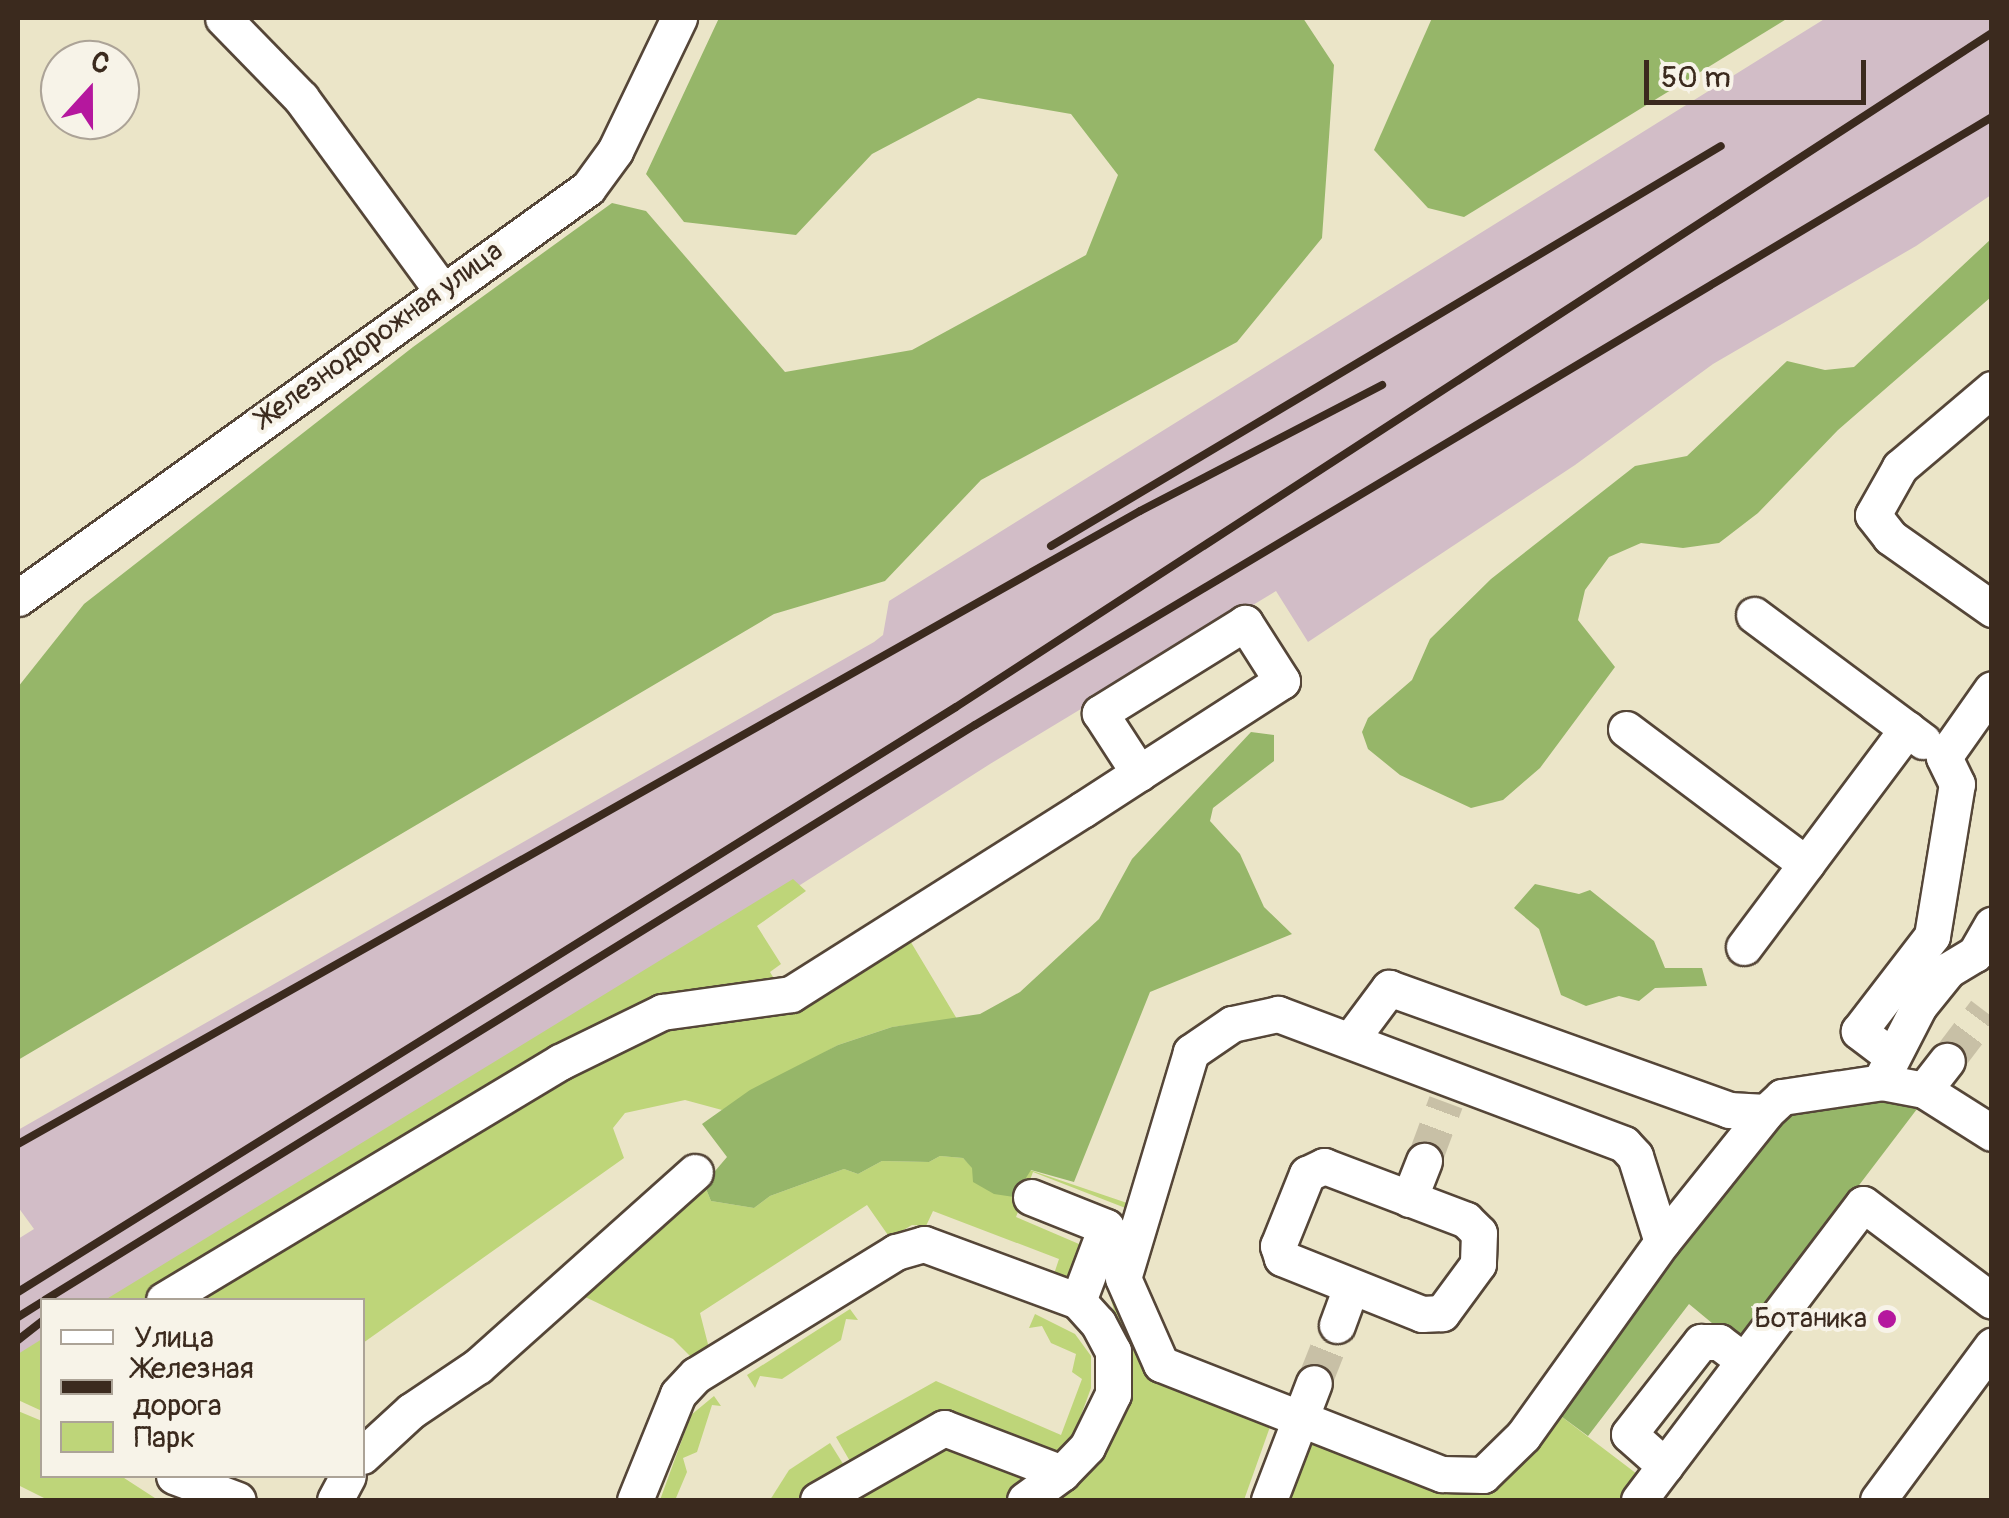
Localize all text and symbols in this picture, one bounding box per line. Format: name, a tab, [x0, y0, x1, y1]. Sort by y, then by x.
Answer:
north arrow	[40, 40, 140, 140]
scale bar	[1649, 40, 1872, 102]
text: С	[86, 44, 115, 83]
text: 50 m	[1661, 59, 1731, 96]
street label: Железнодорожная улица	[251, 235, 509, 435]
legend	[40, 1298, 365, 1478]
place label: Ботаника	[1754, 1302, 1867, 1336]
marker: Ботаника	[1876, 1308, 1898, 1330]
text: Улица	[134, 1319, 214, 1356]
text: Железная дорога	[133, 1350, 254, 1424]
text: Парк	[134, 1419, 196, 1456]

